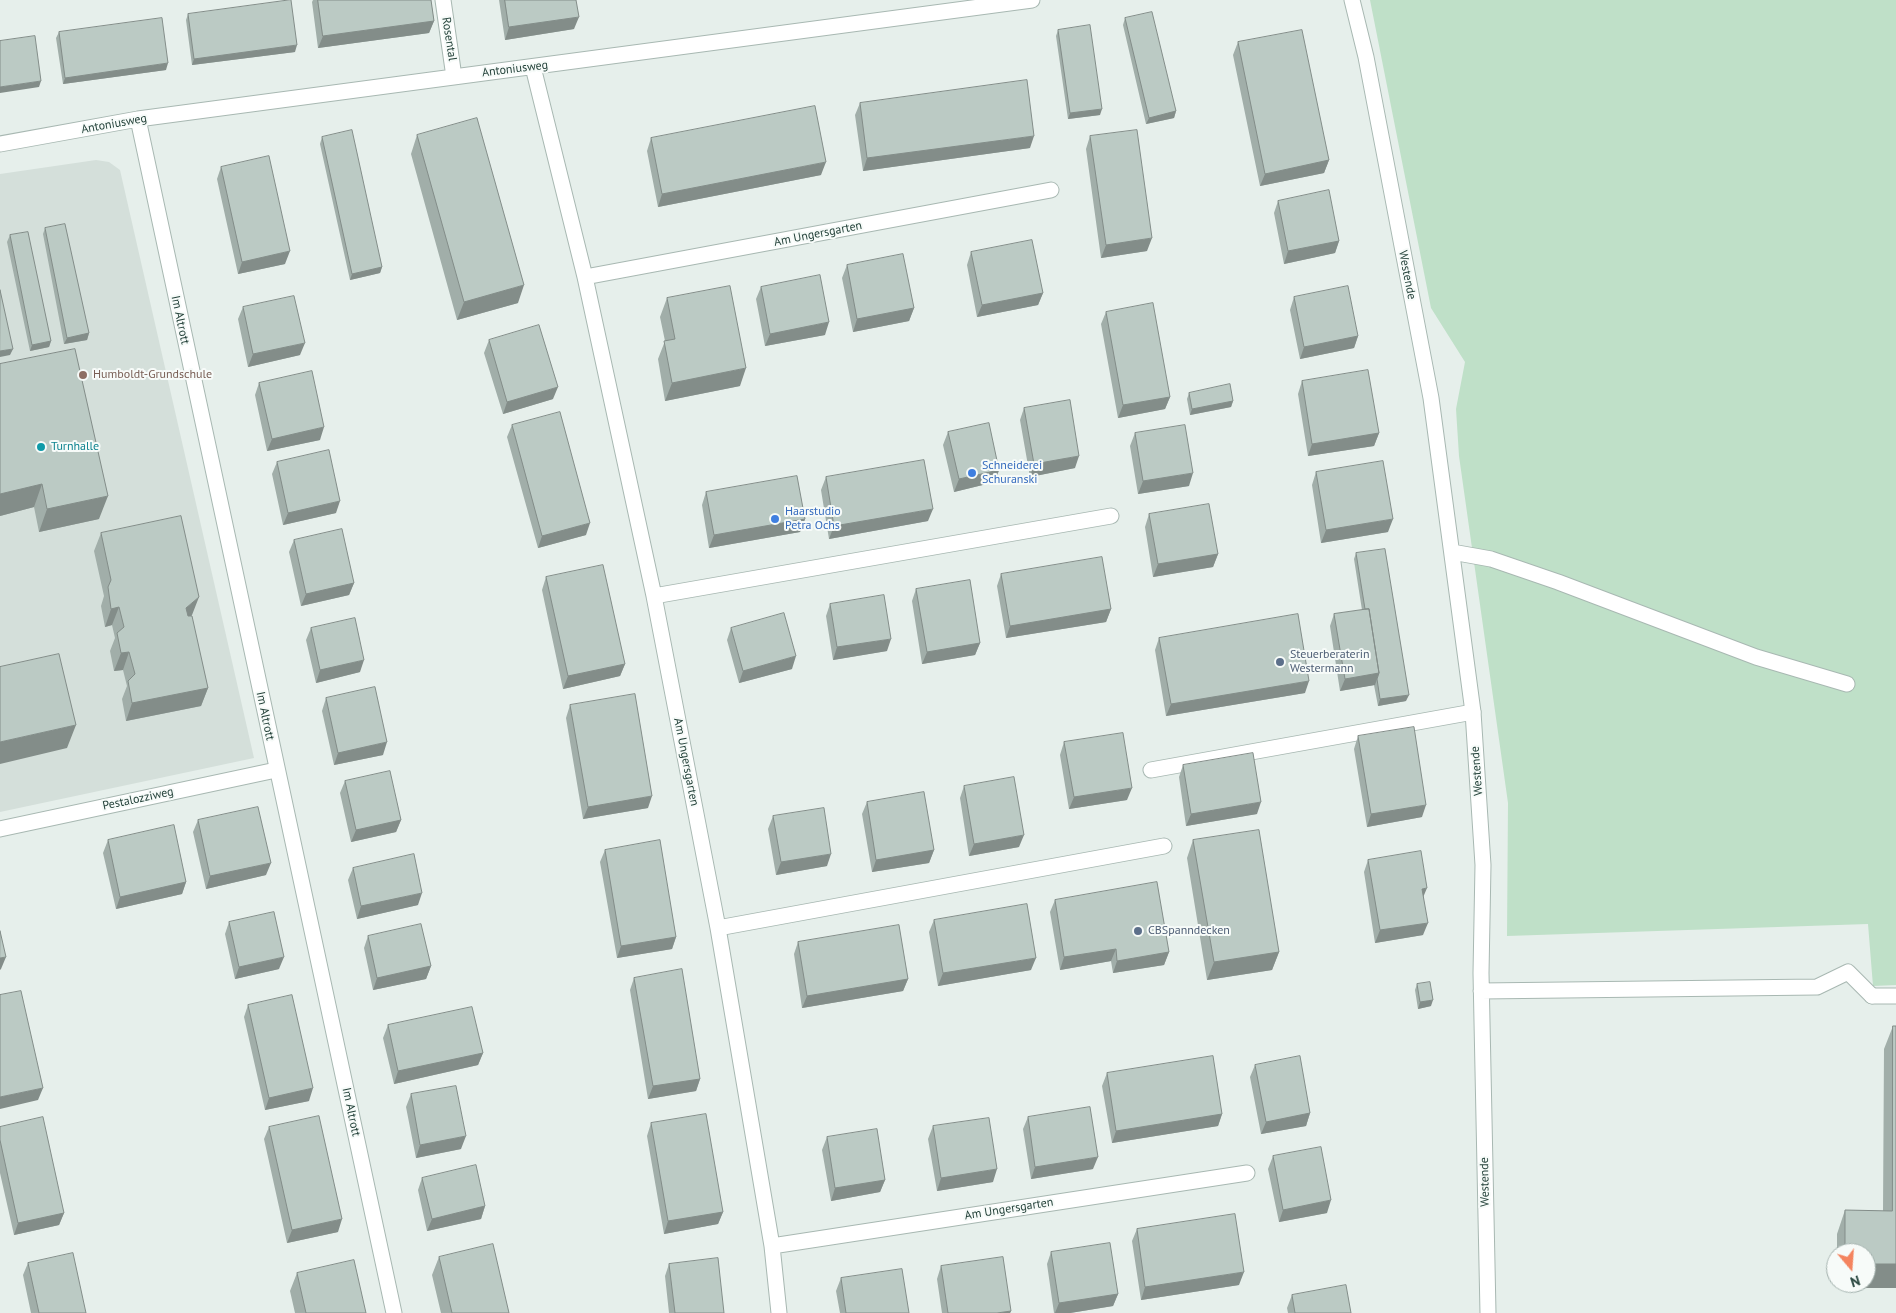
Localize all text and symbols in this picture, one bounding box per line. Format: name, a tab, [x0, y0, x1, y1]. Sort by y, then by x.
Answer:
street label: Rosental	[438, 16, 460, 62]
street label: Antoniusweg	[481, 58, 549, 80]
street label: Antoniusweg	[80, 111, 148, 137]
street label: Am Ungersgarten	[773, 218, 863, 250]
street label: Westende	[1395, 249, 1419, 301]
street label: Im Altrott	[168, 294, 192, 346]
place label: Humboldt-Grundschule	[93, 368, 212, 382]
marker: Humboldt-Grundschule	[77, 369, 89, 381]
place label: Turnhalle	[51, 440, 99, 454]
marker: Turnhalle	[35, 441, 47, 453]
place label: Schneiderei Schuranski	[982, 459, 1042, 487]
marker: Schneiderei Schuranski	[966, 467, 978, 479]
place label: Haarstudio Petra Ochs	[785, 505, 841, 533]
marker: Haarstudio Petra Ochs	[769, 513, 781, 525]
place label: Steuerberaterin Westermann	[1290, 648, 1370, 676]
marker: Steuerberaterin Westermann	[1274, 656, 1286, 668]
street label: Im Altrott	[253, 690, 277, 742]
street label: Am Ungersgarten	[670, 717, 702, 807]
street label: Westende	[1468, 746, 1486, 796]
street label: Pestalozziweg	[101, 784, 175, 814]
place label: CBSpanndecken	[1148, 924, 1230, 938]
marker: CBSpanndecken	[1132, 925, 1144, 937]
street label: Im Altrott	[339, 1086, 363, 1138]
street label: Westende	[1477, 1157, 1493, 1207]
street label: Am Ungersgarten	[964, 1195, 1054, 1223]
north arrow	[1826, 1243, 1876, 1293]
text: N	[1848, 1271, 1862, 1291]

